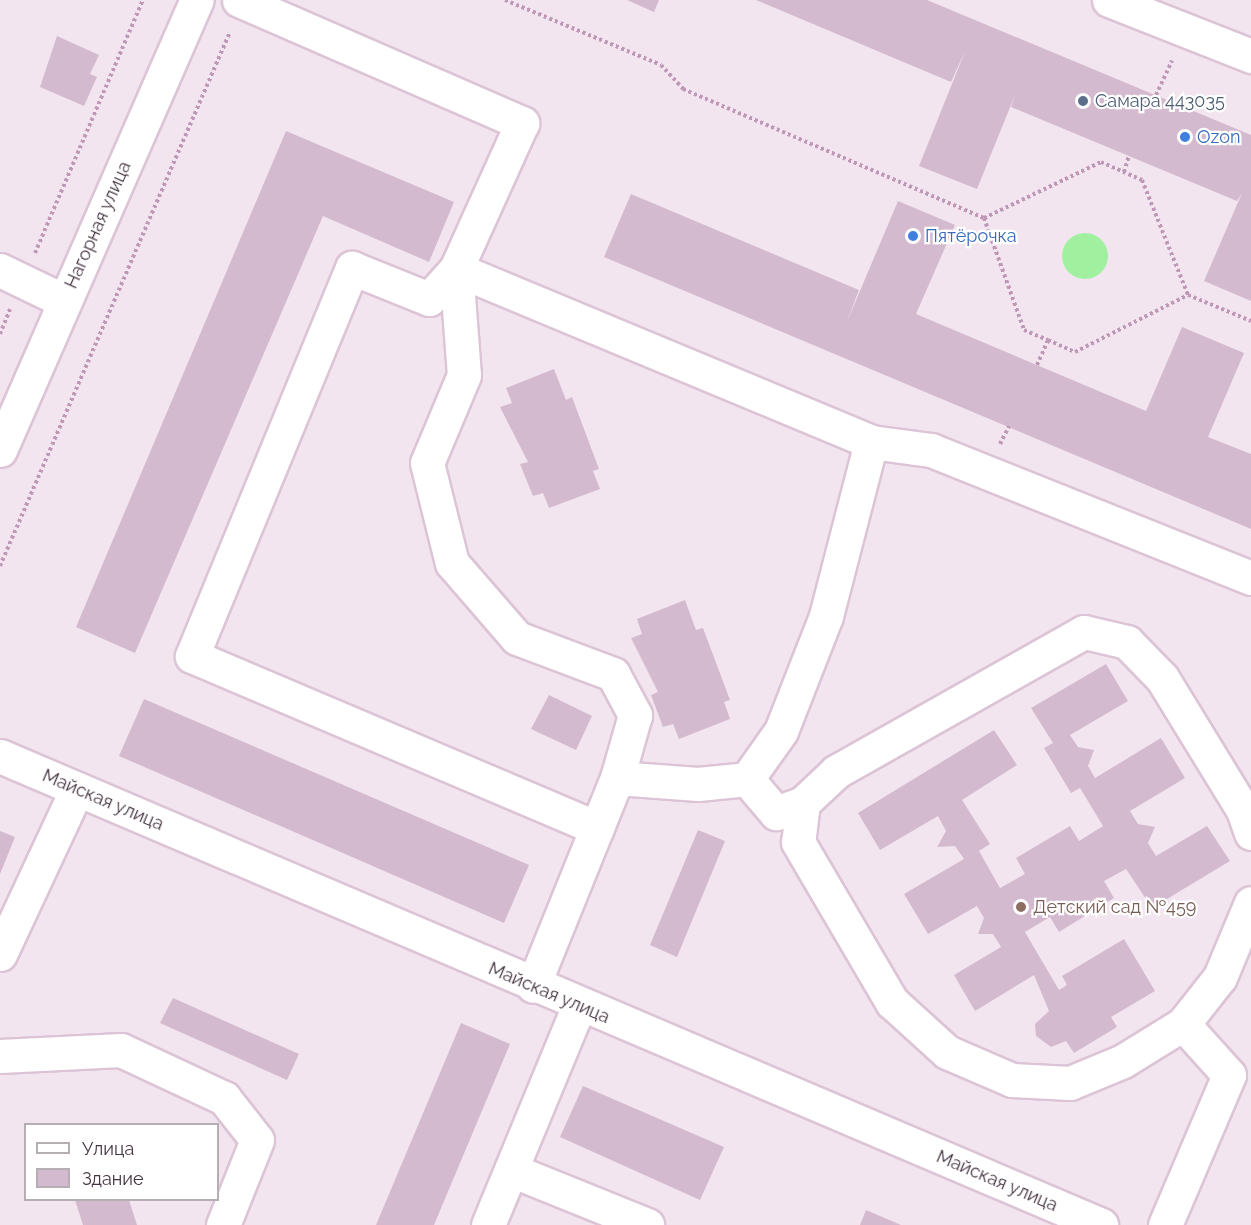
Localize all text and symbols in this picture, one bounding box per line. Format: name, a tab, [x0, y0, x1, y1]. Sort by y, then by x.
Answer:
place label: Самара 443035	[1095, 90, 1225, 112]
marker: Самара 443035	[1076, 94, 1090, 108]
place label: Ozon	[1197, 126, 1240, 148]
marker: Ozon	[1178, 130, 1192, 144]
street label: Нагорная улица	[60, 158, 136, 292]
place label: Пятёрочка	[925, 225, 1017, 247]
marker: Пятёрочка	[906, 229, 920, 243]
street label: Майская улица	[39, 765, 167, 835]
place label: Детский сад №459	[1033, 896, 1196, 918]
marker: Детский сад №459	[1014, 900, 1028, 914]
street label: Майская улица	[485, 958, 613, 1028]
legend	[24, 1123, 219, 1201]
text: Улица	[82, 1138, 134, 1159]
street label: Майская улица	[933, 1146, 1061, 1216]
text: Здание	[82, 1168, 144, 1189]

